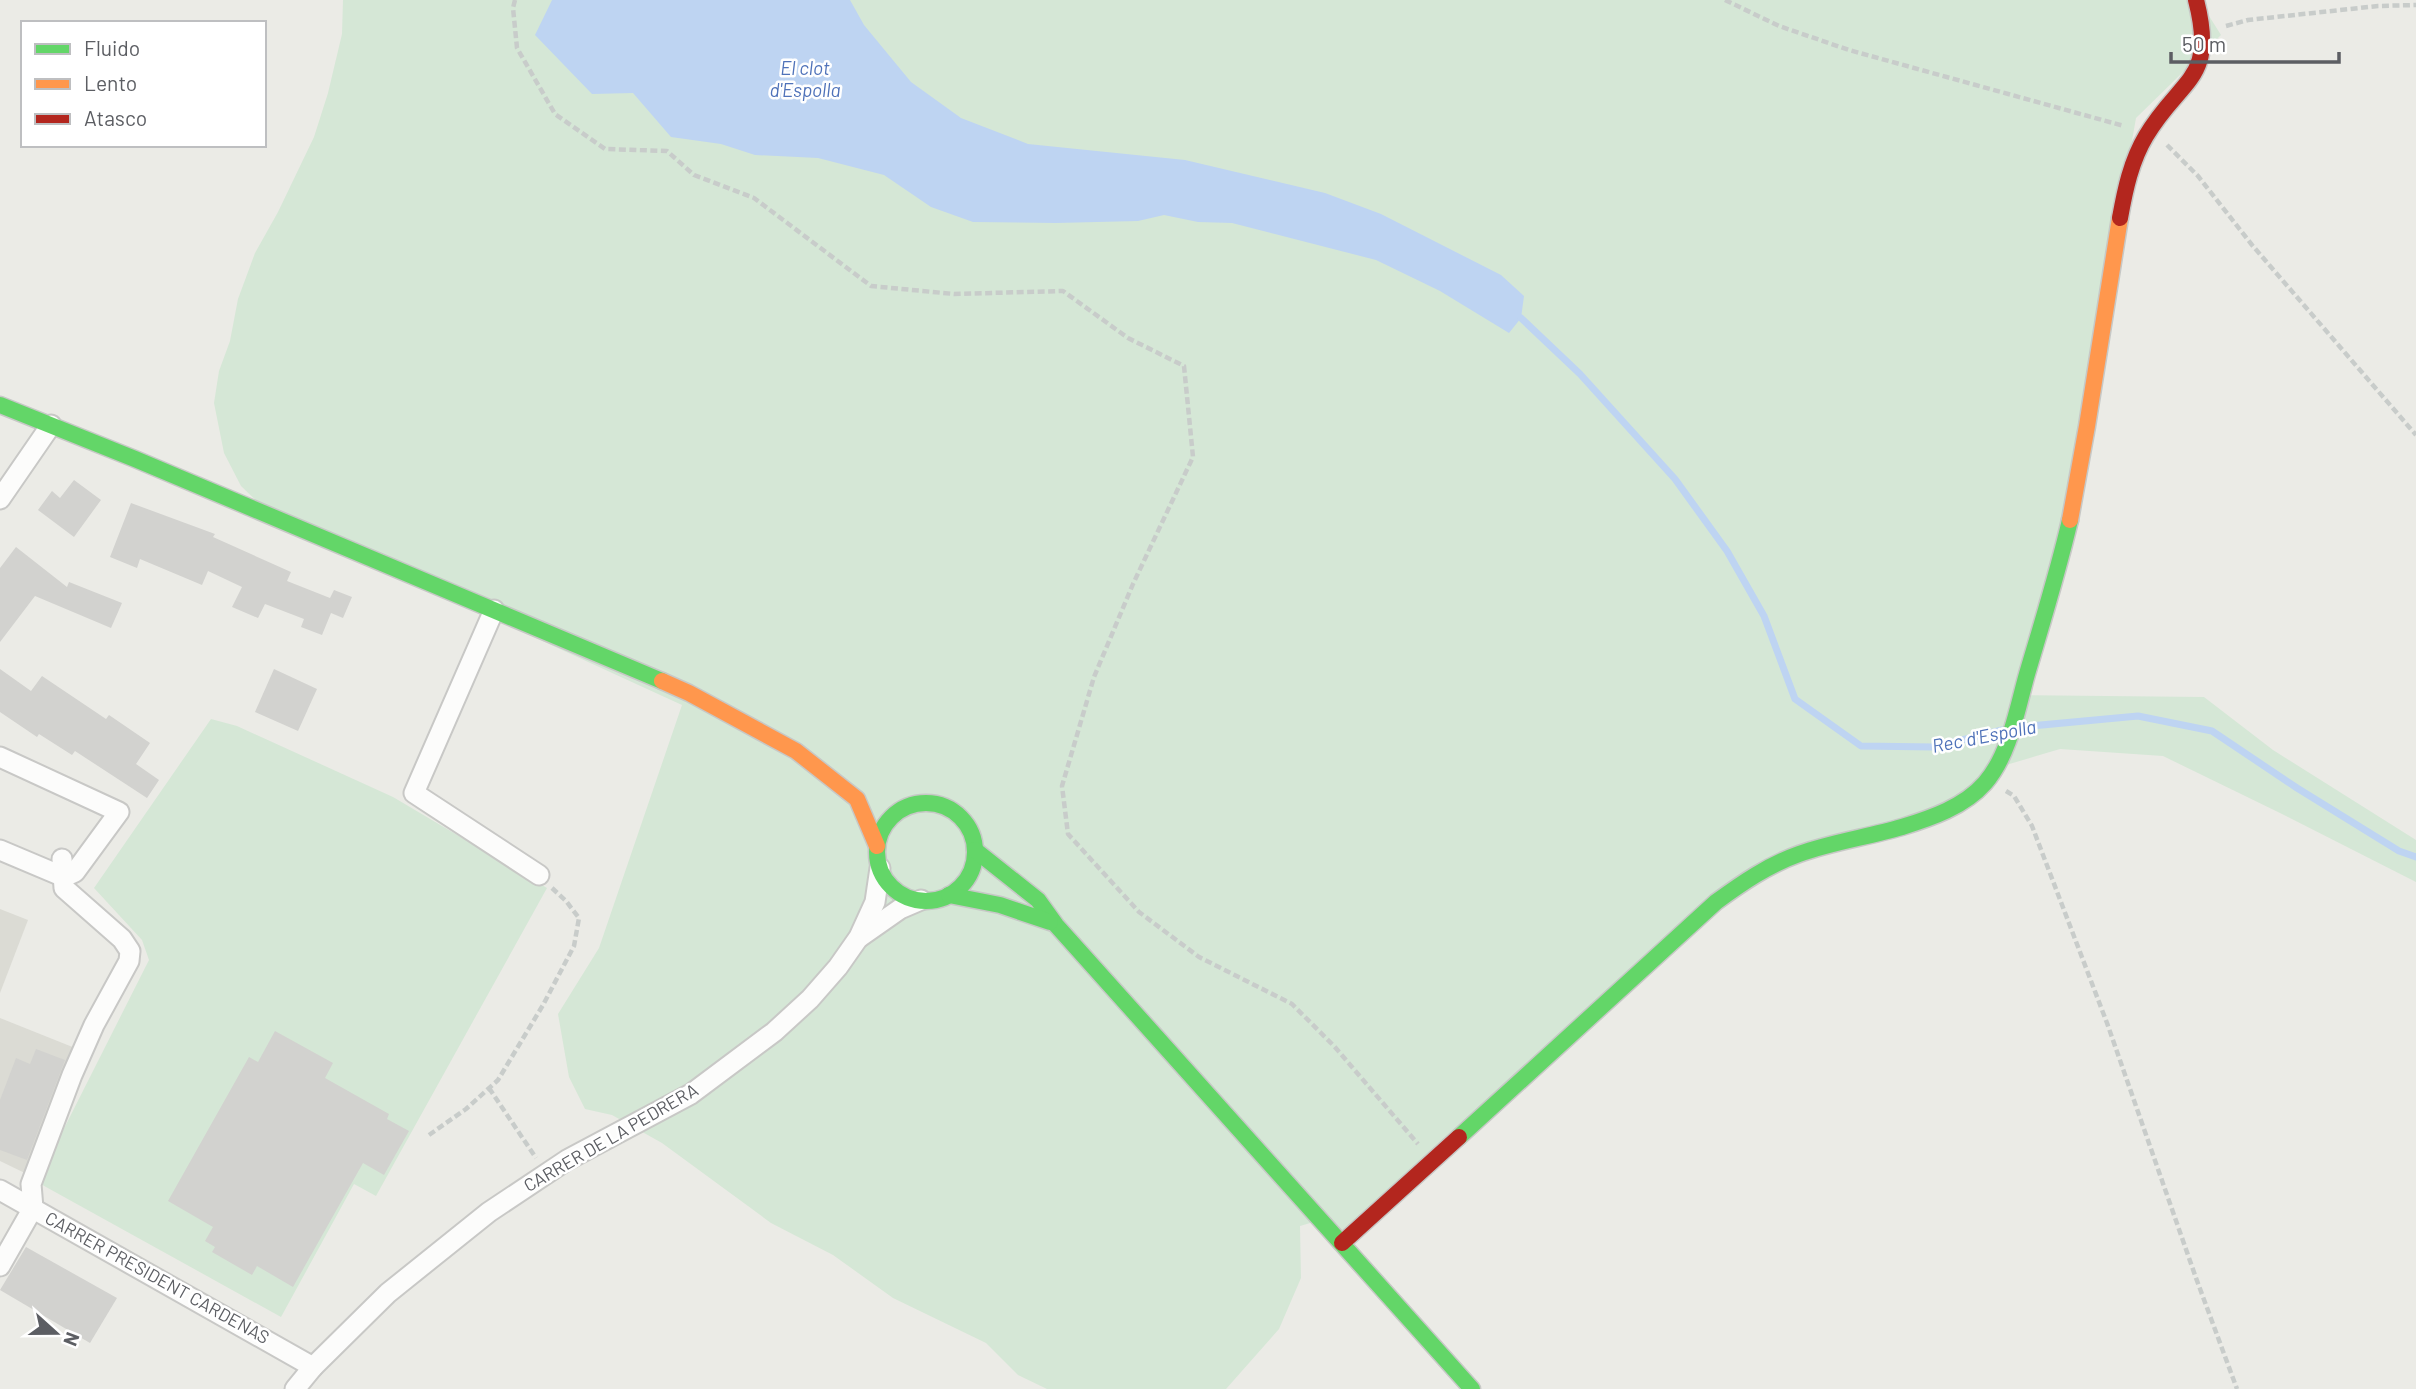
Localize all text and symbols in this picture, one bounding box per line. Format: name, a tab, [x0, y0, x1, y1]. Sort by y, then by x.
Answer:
legend	[21, 21, 266, 147]
scale bar	[2171, 21, 2339, 65]
text: 50 m	[2182, 31, 2226, 56]
text: Fluido	[84, 35, 140, 60]
water label: El clot d'Espolla	[769, 56, 841, 101]
text: Lento	[84, 70, 137, 95]
text: Atasco	[84, 105, 147, 130]
water label: Rec d'Espolla	[1930, 714, 2038, 757]
street label: CARRER DE LA PEDRERA	[519, 1078, 702, 1196]
street label: CARRER PRESIDENT CARDENAS	[41, 1207, 273, 1349]
north arrow	[21, 1298, 91, 1368]

